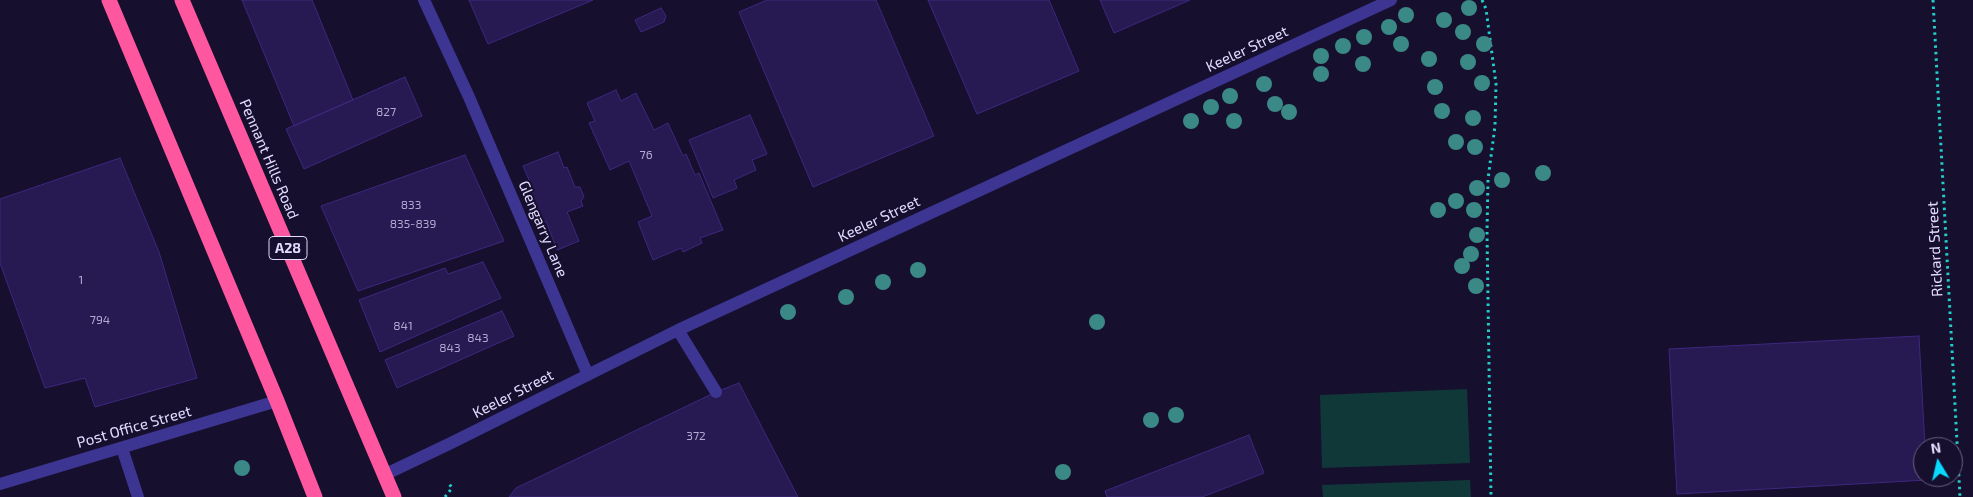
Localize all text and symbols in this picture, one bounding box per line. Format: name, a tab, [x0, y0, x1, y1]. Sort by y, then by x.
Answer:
street label: Keeler Street	[1203, 22, 1291, 76]
street label: Pennant Hills Road	[236, 96, 302, 222]
house number: 827	[376, 105, 396, 119]
house number: 76	[639, 148, 653, 162]
street label: Glengarry Lane	[515, 178, 571, 280]
street label: Keeler Street	[835, 192, 923, 246]
house number: 833	[401, 198, 421, 212]
street label: Rickard Street	[1924, 201, 1946, 297]
house number: 835-839	[390, 217, 436, 231]
road number: A28	[269, 237, 307, 260]
house number: 1	[79, 273, 83, 287]
house number: 794	[90, 313, 110, 327]
house number: 841	[393, 319, 413, 333]
house number: 843	[467, 331, 489, 345]
house number: 843	[439, 341, 461, 355]
street label: Keeler Street	[470, 366, 556, 422]
street label: Post Office Street	[75, 402, 193, 452]
house number: 372	[686, 429, 706, 443]
north arrow	[1913, 437, 1963, 487]
text: N	[1929, 438, 1942, 457]

